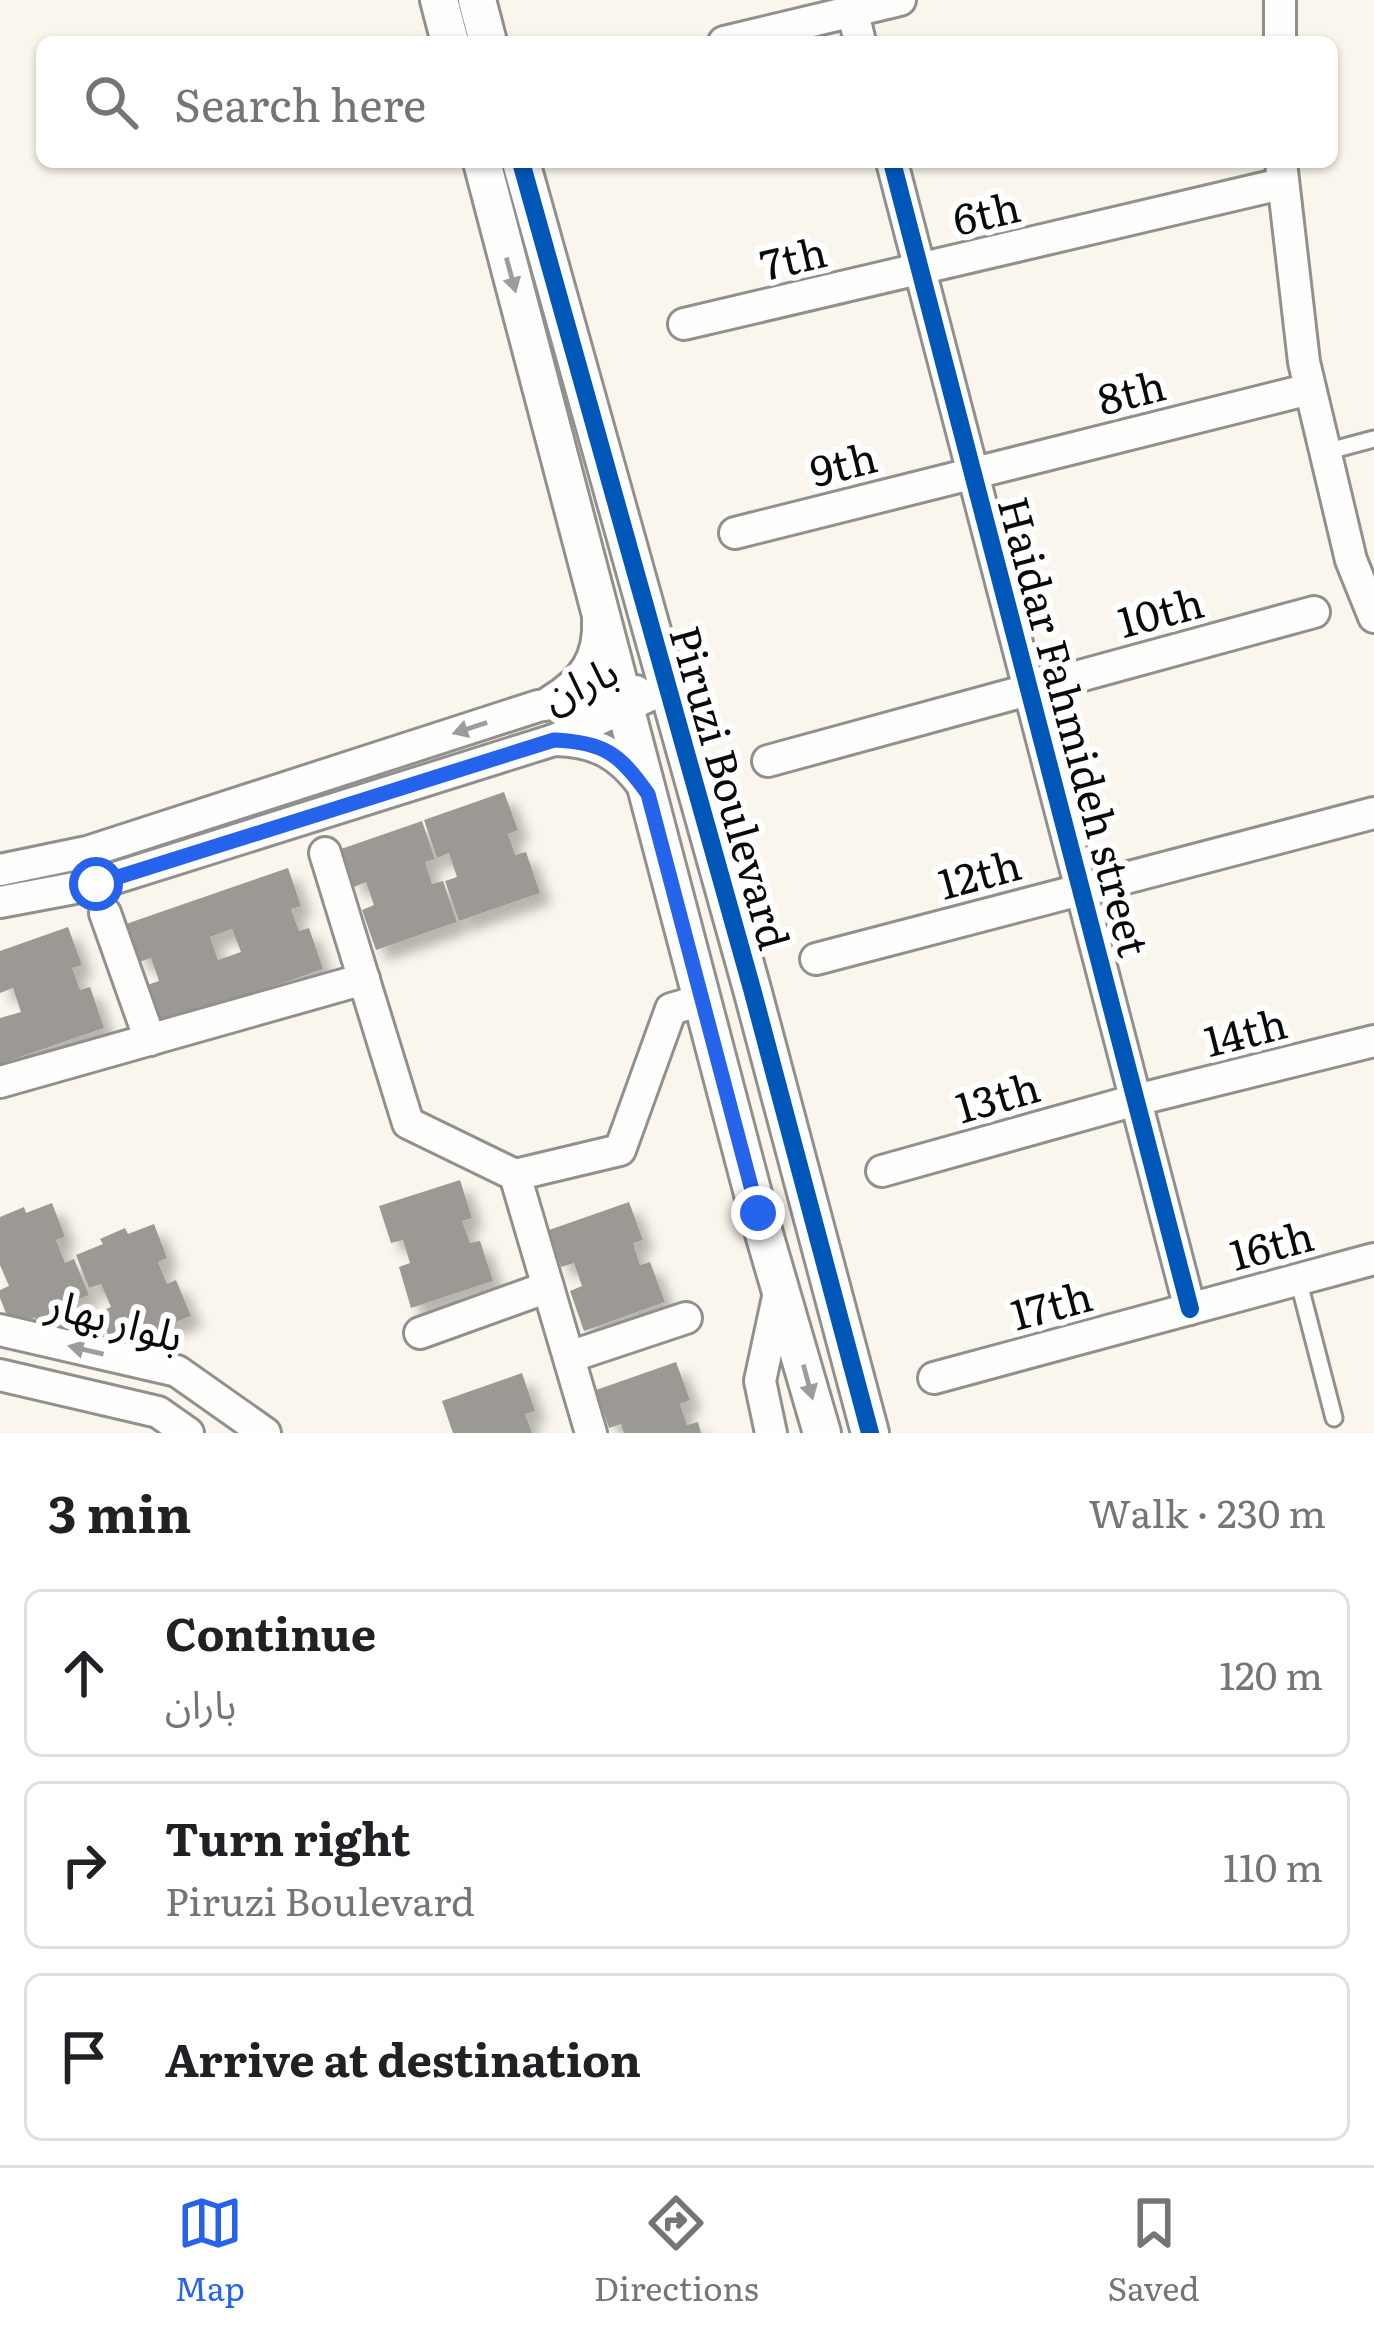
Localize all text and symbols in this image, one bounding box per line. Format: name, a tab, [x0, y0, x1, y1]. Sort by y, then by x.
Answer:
search box	[36, 36, 1338, 168]
icon: search	[78, 69, 144, 135]
text: Search here	[174, 69, 426, 136]
street label: 6th	[946, 173, 1026, 249]
street label: 7th	[754, 218, 832, 294]
one-way arrow	[503, 257, 522, 294]
street label: 8th	[1091, 352, 1171, 428]
street label: 9th	[803, 424, 883, 500]
street label: Haidar Fahmideh street	[985, 489, 1167, 963]
street label: 10th	[1110, 569, 1210, 651]
street label: Piruzi Boulevard	[656, 618, 808, 956]
street label: باران	[531, 637, 627, 725]
one-way arrow	[451, 720, 487, 739]
street label: 12th	[931, 831, 1027, 913]
route start	[69, 857, 123, 911]
street label: 14th	[1197, 990, 1293, 1070]
street label: 13th	[948, 1054, 1046, 1136]
route end	[731, 1186, 785, 1240]
street label: 16th	[1222, 1202, 1320, 1284]
street label: 17th	[1003, 1262, 1099, 1344]
street label: بلوار بهار	[40, 1269, 191, 1365]
one-way arrow	[67, 1339, 105, 1358]
one-way arrow	[800, 1364, 818, 1401]
text: 3 min	[48, 1473, 192, 1549]
text: Walk · 230 m	[1088, 1482, 1326, 1540]
text: Continue	[165, 1598, 376, 1665]
icon: ahead	[51, 1640, 117, 1706]
text: 120 m	[1219, 1644, 1323, 1702]
text: باران	[165, 1673, 236, 1731]
text: Turn right	[165, 1803, 411, 1870]
icon: right	[51, 1832, 117, 1898]
text: 110 m	[1223, 1836, 1323, 1894]
text: Piruzi Boulevard	[165, 1870, 475, 1928]
icon: arrive	[51, 2024, 117, 2090]
text: Arrive at destination	[165, 2024, 641, 2091]
tab: Map	[174, 2190, 245, 2311]
tab: Directions	[594, 2190, 759, 2311]
tab: Saved	[1108, 2190, 1200, 2311]

